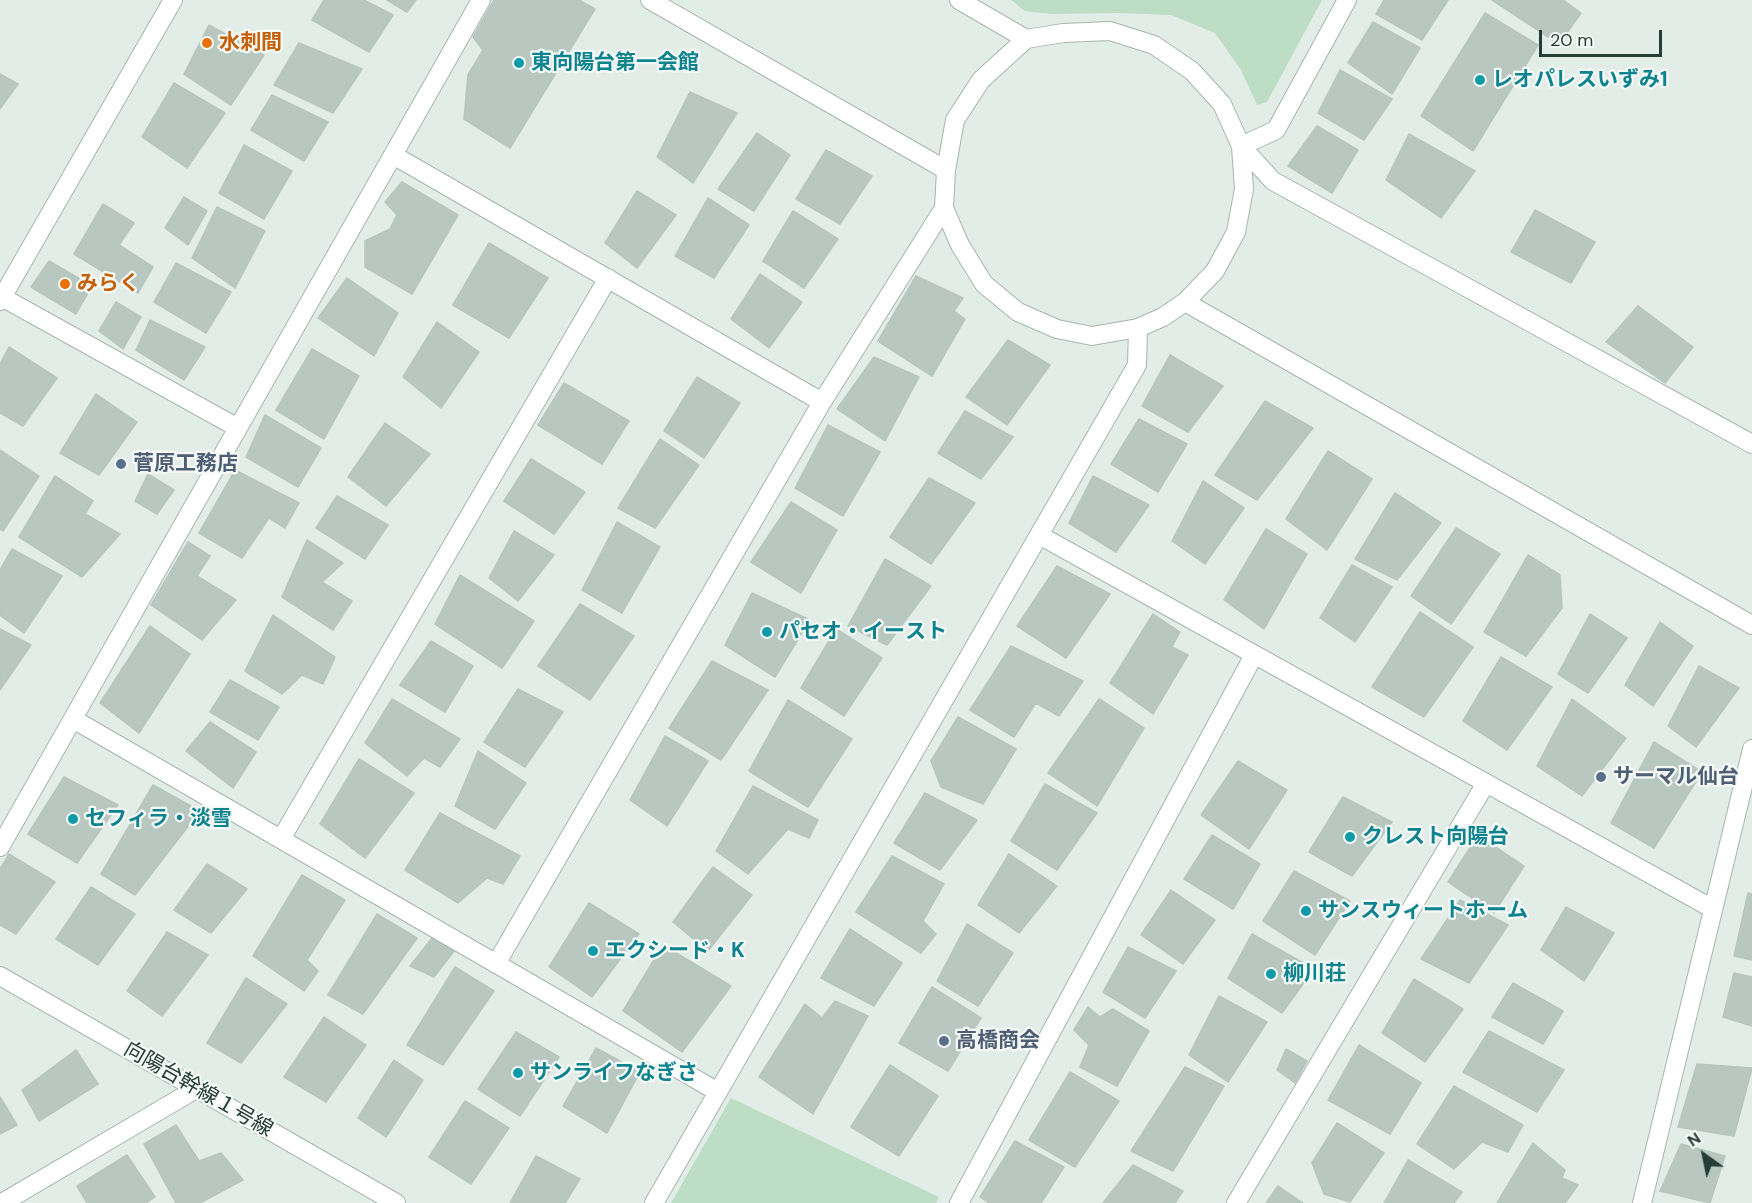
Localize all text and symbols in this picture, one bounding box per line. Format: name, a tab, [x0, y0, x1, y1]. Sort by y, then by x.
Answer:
scale bar	[1542, 18, 1665, 56]
text: 20 m	[1550, 28, 1593, 52]
place label: 水刺間	[219, 30, 282, 56]
marker: 水刺間	[200, 36, 214, 50]
place label: 東向陽台第一会館	[531, 50, 699, 76]
marker: 東向陽台第一会館	[512, 56, 526, 70]
place label: レオパレスいずみ1	[1492, 67, 1668, 93]
marker: レオパレスいずみ1	[1473, 73, 1487, 87]
place label: みらく	[77, 271, 140, 297]
marker: みらく	[58, 277, 72, 291]
place label: 菅原工務店	[133, 451, 238, 477]
marker: 菅原工務店	[114, 457, 128, 471]
place label: パセオ・イースト	[779, 619, 947, 645]
marker: パセオ・イースト	[760, 625, 774, 639]
place label: サーマル仙台	[1613, 764, 1739, 790]
marker: サーマル仙台	[1594, 770, 1608, 784]
place label: セフィラ・淡雪	[85, 806, 232, 832]
marker: セフィラ・淡雪	[66, 812, 80, 826]
place label: クレスト向陽台	[1362, 824, 1509, 850]
marker: クレスト向陽台	[1343, 830, 1357, 844]
place label: サンスウィートホーム	[1318, 898, 1528, 924]
marker: サンスウィートホーム	[1299, 904, 1313, 918]
place label: エクシード・K	[605, 938, 745, 964]
marker: エクシード・K	[586, 944, 600, 958]
place label: 柳川荘	[1283, 961, 1346, 987]
marker: 柳川荘	[1264, 967, 1278, 981]
place label: 高橋商会	[956, 1028, 1040, 1054]
marker: 高橋商会	[937, 1034, 951, 1048]
street label: 向陽台幹線１号線	[119, 1037, 277, 1143]
place label: サンライフなぎさ	[530, 1060, 698, 1086]
marker: サンライフなぎさ	[511, 1066, 525, 1080]
north arrow	[1674, 1125, 1734, 1185]
text: N	[1683, 1128, 1705, 1151]

